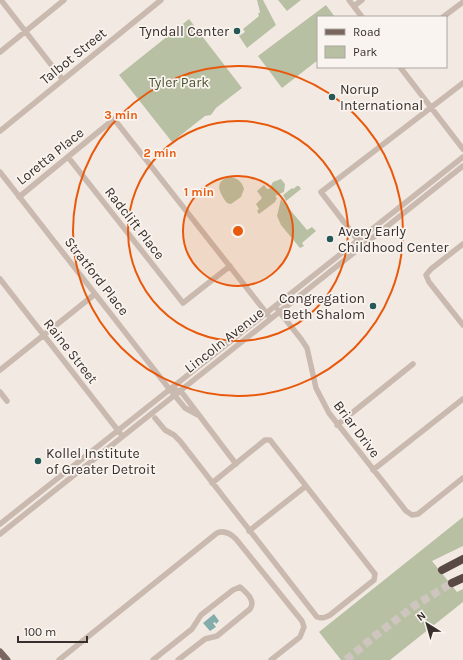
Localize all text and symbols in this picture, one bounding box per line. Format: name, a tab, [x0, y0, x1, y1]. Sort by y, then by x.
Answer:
legend	[317, 16, 447, 68]
place label: Tyndall Center	[139, 23, 230, 40]
street label: Talbot Street	[37, 24, 110, 88]
text: Road	[353, 25, 381, 39]
marker: Tyndall Center	[232, 26, 242, 36]
text: Park	[353, 45, 378, 59]
park label: Tyler Park	[149, 74, 209, 91]
place label: Norup International	[340, 81, 423, 114]
marker: Norup International	[327, 92, 337, 102]
text: 3 min	[104, 108, 138, 122]
street label: Loretta Place	[13, 124, 87, 189]
text: 2 min	[143, 146, 177, 160]
street label: Radclift Place	[101, 184, 168, 263]
text: 1 min	[184, 185, 214, 199]
place label: Avery Early Childhood Center	[338, 223, 449, 256]
centre of rings	[231, 224, 245, 238]
street label: Stratford Place	[61, 234, 132, 319]
marker: Avery Early Childhood Center	[325, 234, 335, 244]
place label: Congregation Beth Shalom	[279, 290, 365, 323]
marker: Congregation Beth Shalom	[368, 301, 378, 311]
street label: Lincoln Avenue	[181, 304, 267, 377]
street label: Raine Street	[40, 315, 101, 387]
street label: Briar Drive	[330, 398, 383, 461]
place label: Kollel Institute of Greater Detroit	[46, 445, 155, 478]
marker: Kollel Institute of Greater Detroit	[33, 456, 43, 466]
north arrow	[407, 604, 447, 644]
text: N	[414, 609, 428, 624]
scale bar	[18, 618, 87, 644]
text: 100 m	[24, 625, 56, 639]

